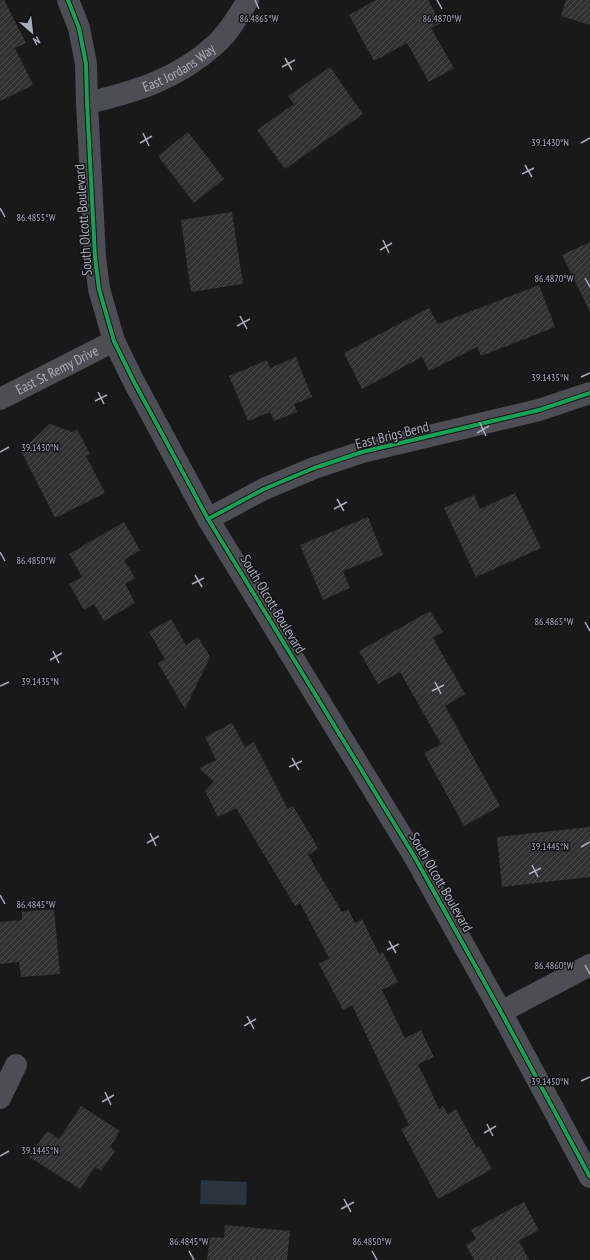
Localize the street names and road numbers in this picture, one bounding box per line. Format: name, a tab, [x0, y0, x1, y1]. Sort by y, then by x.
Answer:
street label: East Jordans Way	[140, 39, 220, 96]
street label: South Olcott Boulevard	[70, 164, 96, 276]
street label: East St Remy Drive	[13, 341, 102, 399]
street label: East Brigs Bend	[353, 417, 431, 453]
street label: South Olcott Boulevard	[236, 551, 310, 657]
street label: South Olcott Boulevard	[405, 829, 477, 935]

